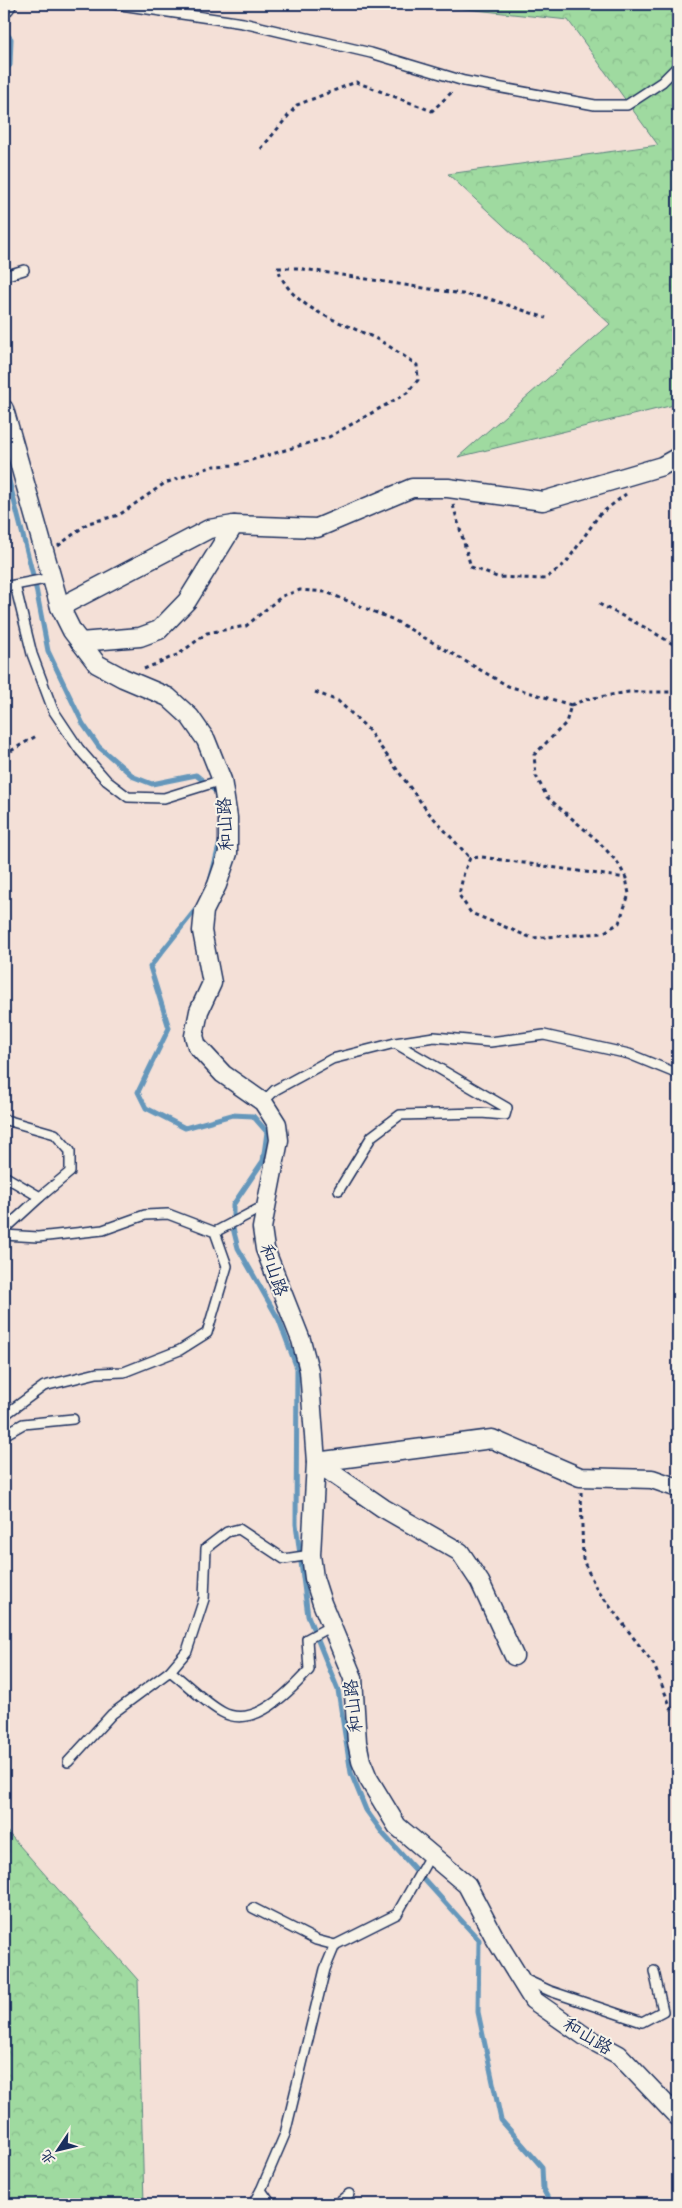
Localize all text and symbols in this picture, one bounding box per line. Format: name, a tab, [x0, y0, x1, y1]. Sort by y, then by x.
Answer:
street label: 和山路	[213, 796, 238, 852]
street label: 和山路	[254, 1241, 293, 1299]
street label: 和山路	[339, 1678, 368, 1734]
street label: 和山路	[559, 2013, 617, 2060]
north arrow	[32, 2126, 82, 2176]
text: 北	[37, 2147, 59, 2168]

